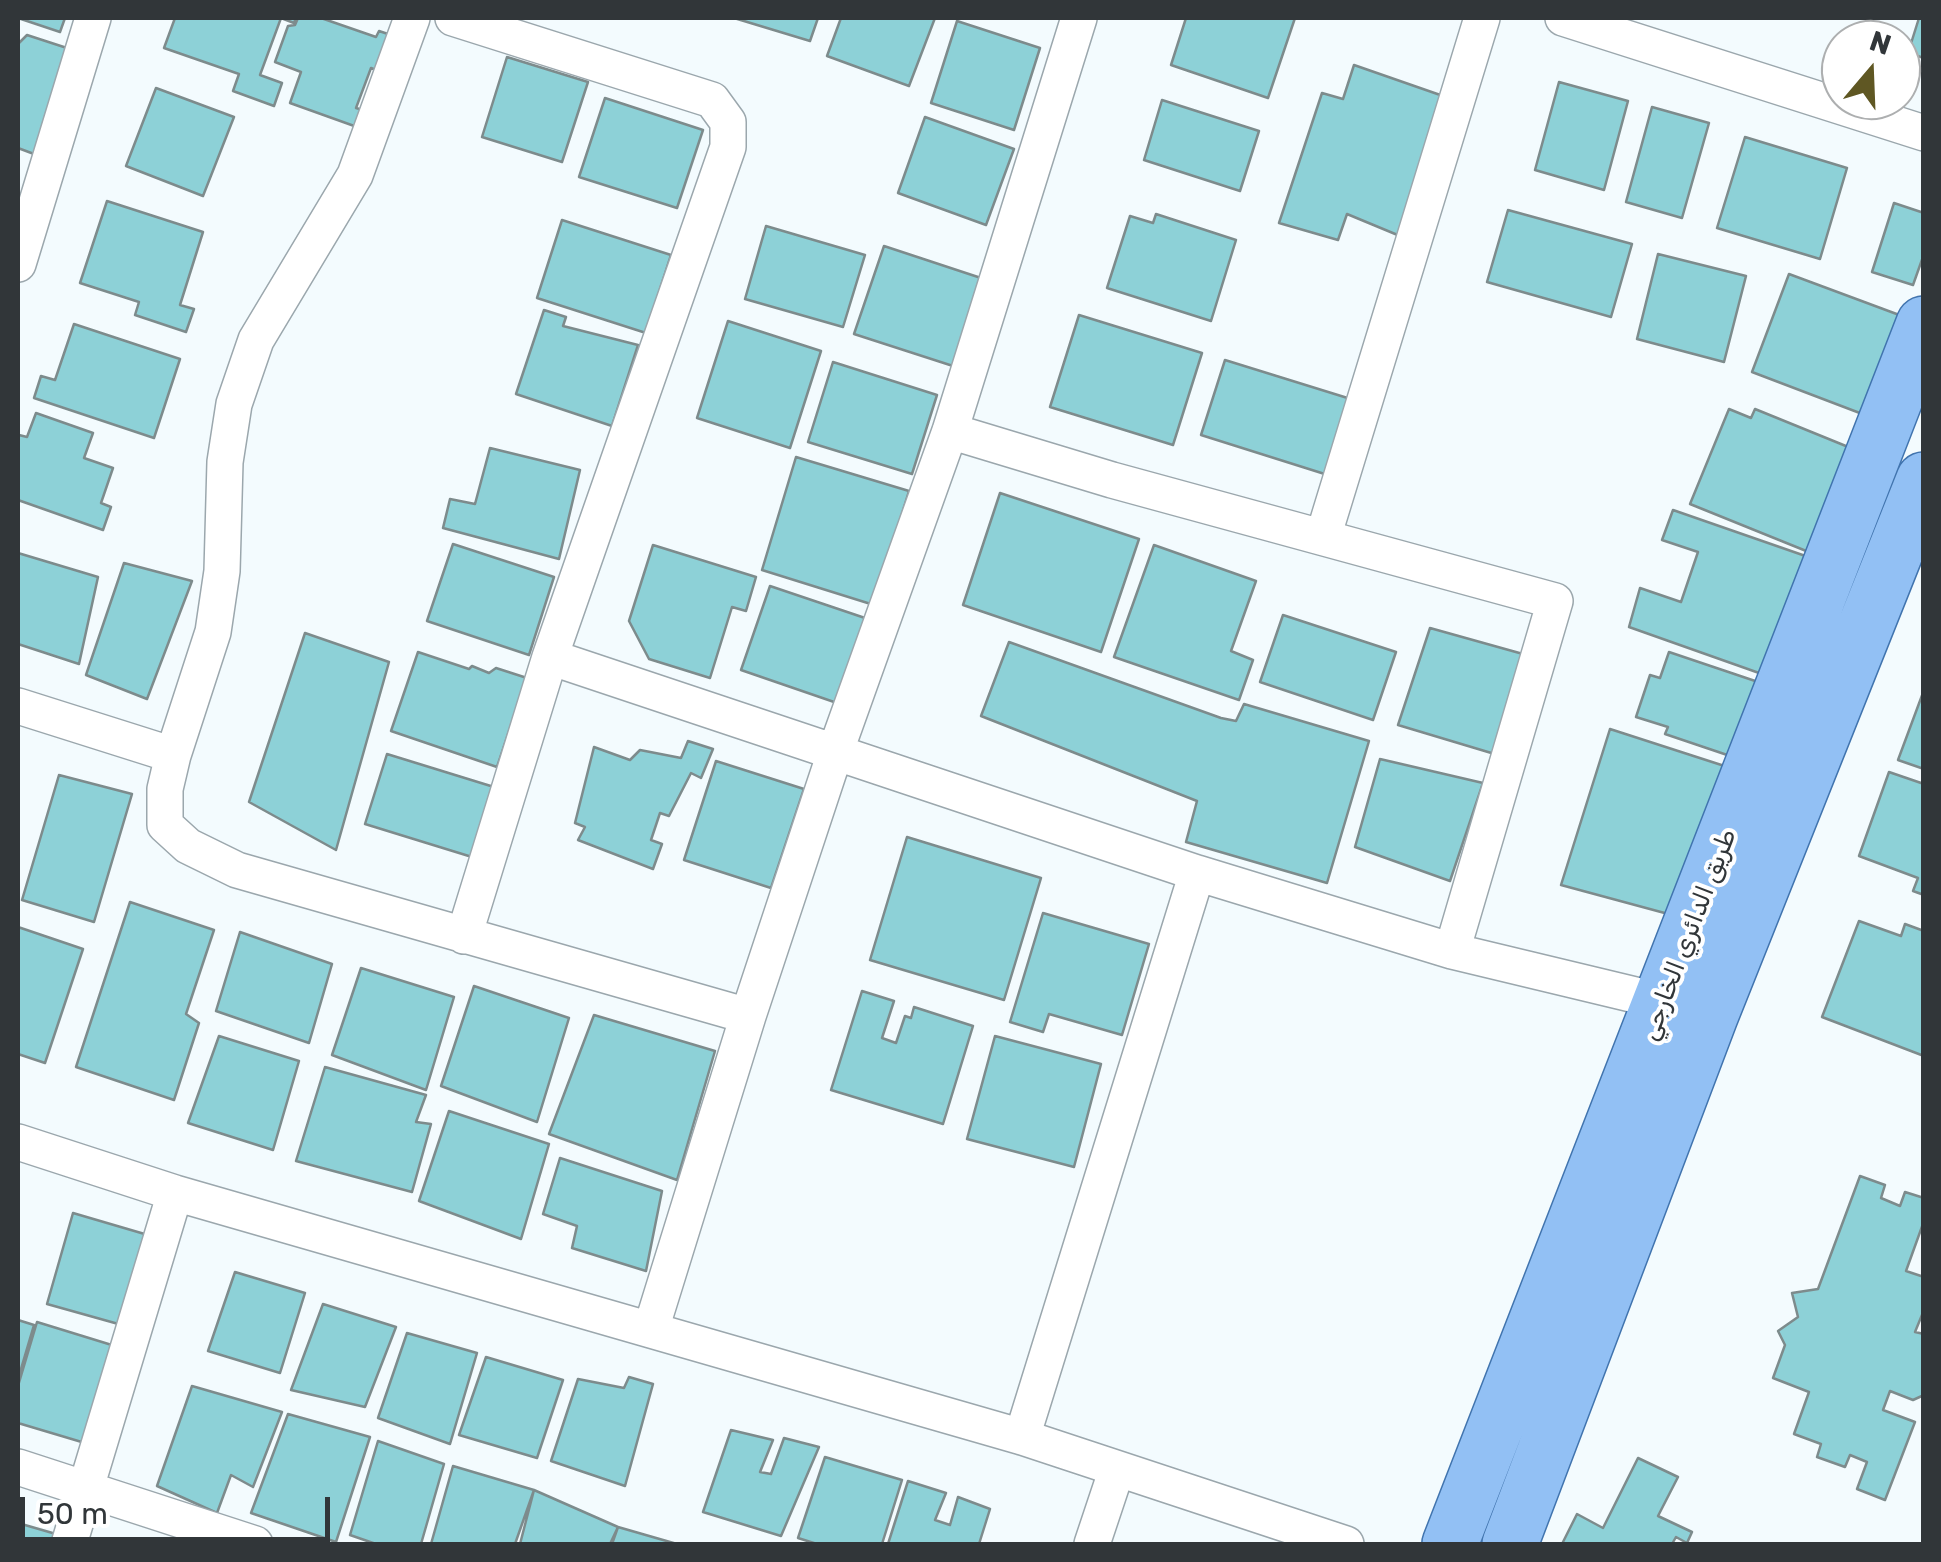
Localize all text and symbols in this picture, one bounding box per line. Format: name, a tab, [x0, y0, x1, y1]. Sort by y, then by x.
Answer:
north arrow	[1821, 20, 1921, 120]
text: N	[1865, 24, 1895, 62]
street label: طريق الدائري الخارجي	[1635, 825, 1743, 1045]
scale bar	[25, 1477, 335, 1539]
text: 50 m	[37, 1496, 108, 1532]

